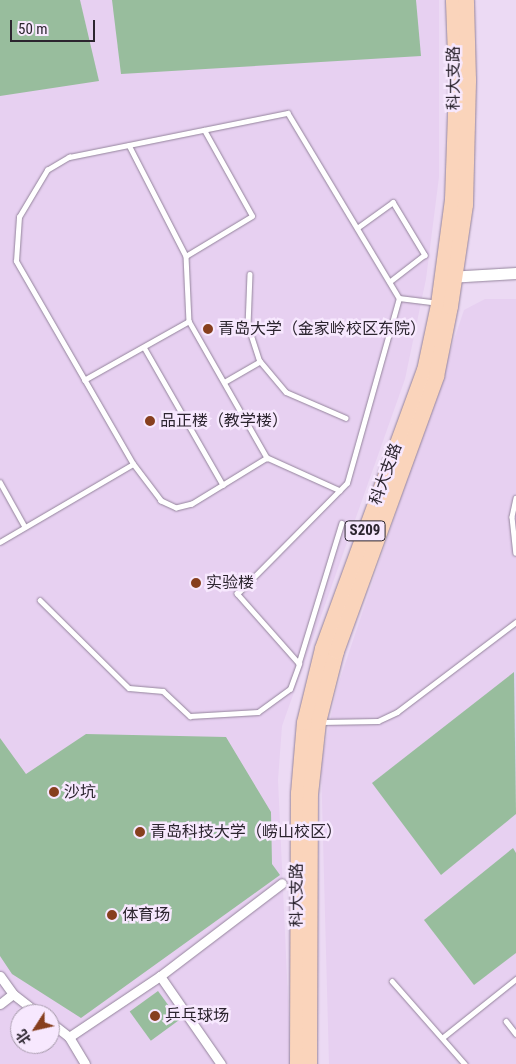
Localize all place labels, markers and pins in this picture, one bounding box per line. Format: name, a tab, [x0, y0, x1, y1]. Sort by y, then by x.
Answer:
place label: 青岛大学（金家岭校区东院）	[218, 319, 426, 339]
marker: 青岛大学（金家岭校区东院）	[202, 323, 214, 335]
place label: 品正楼（教学楼）	[160, 411, 288, 431]
marker: 品正楼（教学楼）	[144, 415, 156, 427]
place label: 实验楼	[206, 573, 254, 593]
marker: 实验楼	[190, 577, 202, 589]
place label: 沙坑	[64, 782, 96, 802]
marker: 沙坑	[48, 786, 60, 798]
place label: 青岛科技大学（崂山校区）	[150, 822, 342, 842]
marker: 青岛科技大学（崂山校区）	[134, 826, 146, 838]
place label: 体育场	[122, 905, 170, 925]
marker: 体育场	[106, 909, 118, 921]
place label: 乒乓球场	[165, 1006, 229, 1026]
marker: 乒乓球场	[149, 1010, 161, 1022]

